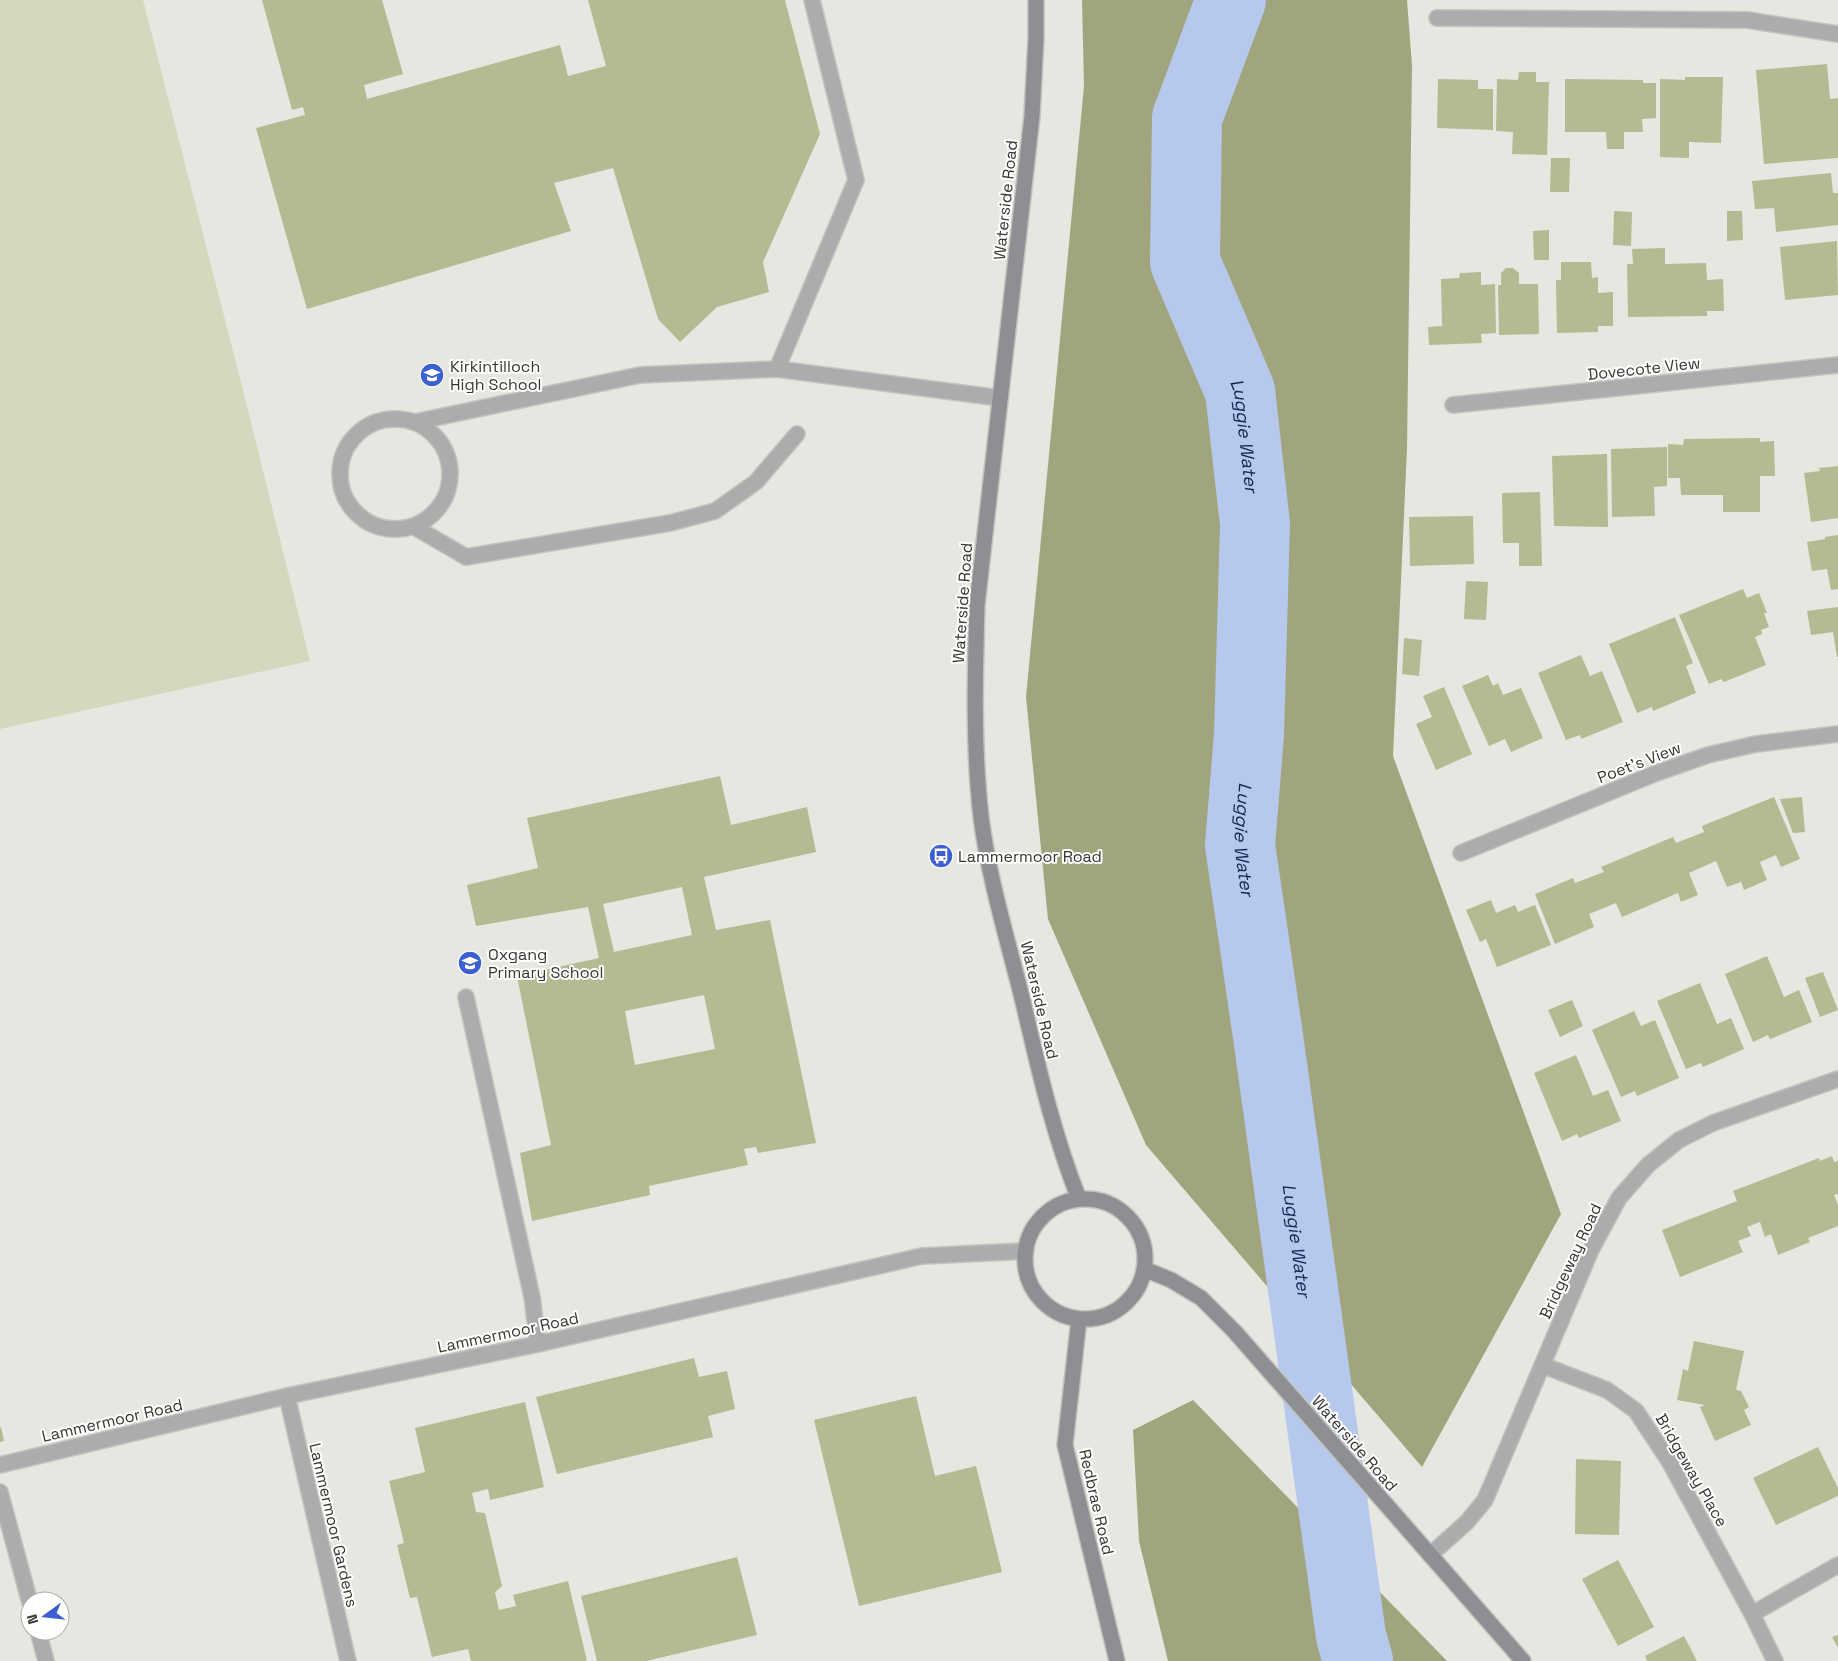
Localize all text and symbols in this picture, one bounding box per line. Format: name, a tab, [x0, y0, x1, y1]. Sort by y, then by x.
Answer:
street label: Waterside Road	[989, 139, 1022, 261]
street label: Dovecote View	[1587, 352, 1702, 385]
place label: Kirkintilloch High School	[450, 356, 541, 395]
school or university icon: Kirkintilloch High School	[419, 362, 445, 388]
water label: Luggie Water	[1225, 375, 1264, 496]
street label: Waterside Road	[948, 542, 977, 664]
street label: Poet's View	[1594, 737, 1684, 788]
water label: Luggie Water	[1229, 782, 1260, 900]
bus stop icon: Lammermoor Road	[928, 843, 954, 869]
place label: Lammermoor Road	[958, 846, 1102, 867]
street label: Waterside Road	[1016, 939, 1063, 1061]
place label: Oxgang Primary School	[488, 944, 603, 983]
school or university icon: Oxgang Primary School	[457, 950, 483, 976]
water label: Luggie Water	[1278, 1182, 1316, 1301]
street label: Bridgeway Road	[1534, 1200, 1606, 1322]
street label: Lammermoor Road	[436, 1307, 581, 1358]
street label: Waterside Road	[1307, 1391, 1402, 1496]
street label: Lammermoor Road	[40, 1394, 185, 1447]
street label: Bridgeway Place	[1651, 1410, 1733, 1531]
street label: Lammermoor Gardens	[304, 1441, 363, 1609]
street label: Redbrae Road	[1074, 1447, 1119, 1557]
north arrow	[20, 1591, 70, 1641]
text: N	[23, 1612, 42, 1626]

